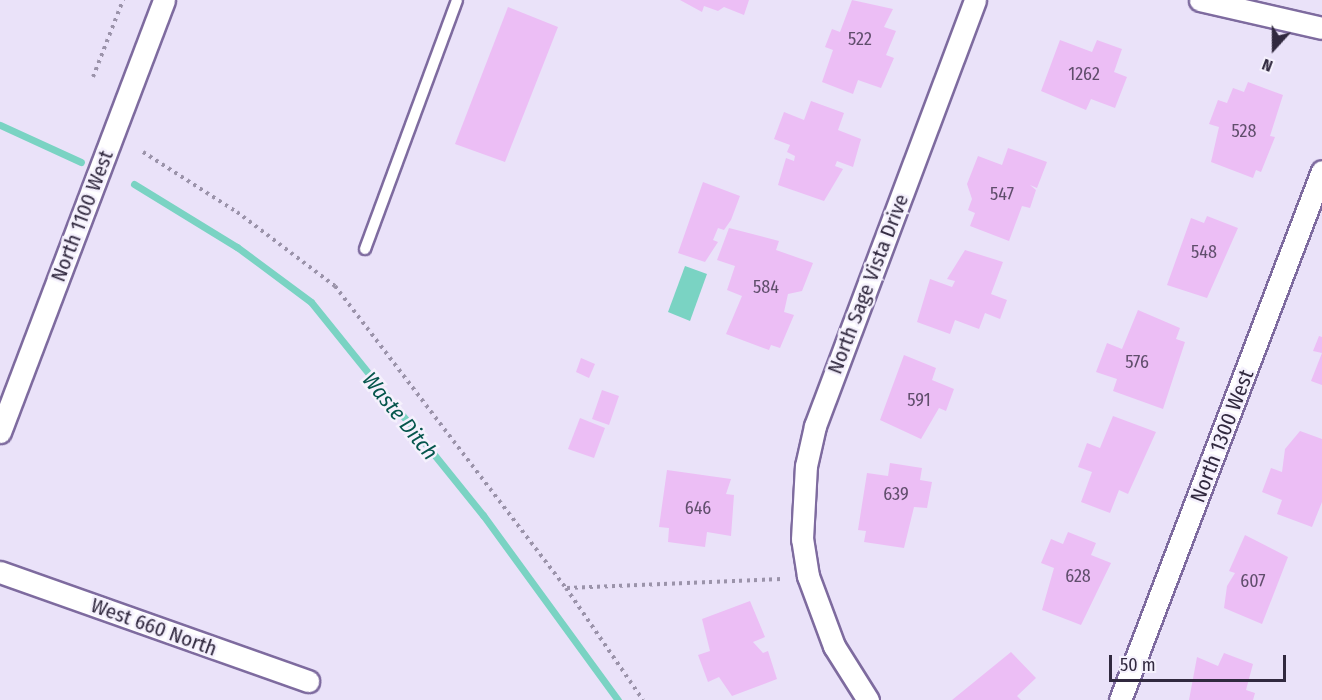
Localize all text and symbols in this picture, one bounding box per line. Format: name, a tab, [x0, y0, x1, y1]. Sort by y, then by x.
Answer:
north arrow	[1244, 18, 1304, 78]
house number: 522	[848, 28, 872, 50]
text: N	[1259, 55, 1275, 76]
house number: 1262	[1068, 63, 1100, 85]
house number: 528	[1231, 120, 1257, 142]
street label: North 1100 West	[45, 147, 119, 285]
house number: 547	[990, 183, 1014, 205]
street label: North Sage Vista Drive	[822, 190, 914, 378]
house number: 548	[1191, 241, 1217, 263]
house number: 584	[753, 276, 779, 298]
house number: 576	[1125, 351, 1149, 373]
street label: North 1300 West	[1185, 366, 1259, 506]
water label: Waste Ditch	[357, 367, 443, 465]
house number: 591	[907, 389, 931, 411]
house number: 639	[883, 483, 909, 505]
house number: 646	[685, 497, 711, 519]
house number: 628	[1065, 565, 1091, 587]
house number: 607	[1240, 570, 1266, 592]
street label: West 660 North	[87, 593, 221, 661]
scale bar	[1112, 643, 1289, 681]
text: 50 m	[1120, 654, 1156, 676]

